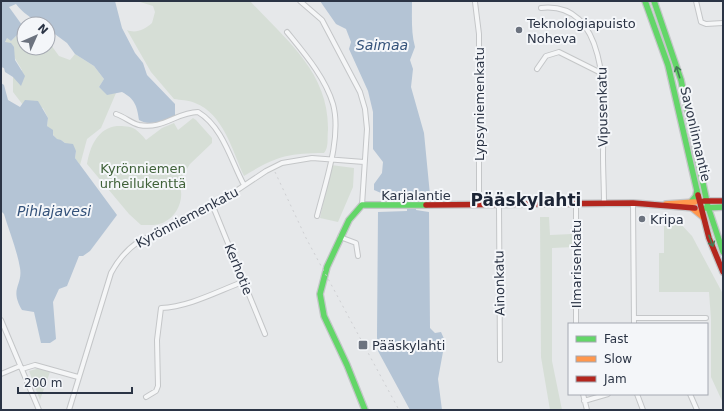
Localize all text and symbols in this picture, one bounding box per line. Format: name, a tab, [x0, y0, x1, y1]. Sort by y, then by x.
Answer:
north arrow	[16, 16, 56, 56]
place label: Teknologiapuisto Noheva	[526, 16, 636, 46]
text: N	[35, 21, 51, 37]
marker: Teknologiapuisto Noheva	[514, 25, 524, 35]
water label: Saimaa	[356, 37, 408, 53]
street label: Lypsyniemenkatu	[472, 47, 487, 161]
one-way arrow	[674, 66, 681, 79]
street label: Vipusenkatu	[594, 67, 611, 147]
street label: Savonlinnantie	[677, 85, 714, 183]
park label: Kyrönniemen urheilukenttä	[100, 161, 186, 191]
street label: Kyrönniemenkatu	[133, 184, 241, 251]
street label: Karjalantie	[381, 188, 451, 203]
district label: Pääskylahti	[471, 190, 581, 210]
water label: Pihlajavesi	[17, 203, 91, 219]
place label: Kripa	[650, 212, 684, 227]
marker: Kripa	[637, 214, 647, 224]
street label: Ilmarisenkatu	[569, 220, 584, 308]
one-way arrow	[707, 234, 715, 246]
street label: Kerhotie	[221, 241, 256, 297]
street label: Ainonkatu	[491, 250, 508, 316]
legend	[568, 323, 708, 395]
text: Fast	[604, 332, 628, 346]
place label: Pääskylahti	[372, 338, 445, 353]
marker: Pääskylahti	[357, 339, 369, 351]
text: Slow	[604, 352, 632, 366]
scale bar	[18, 369, 132, 395]
text: Jam	[603, 372, 627, 386]
text: 200 m	[24, 376, 62, 390]

